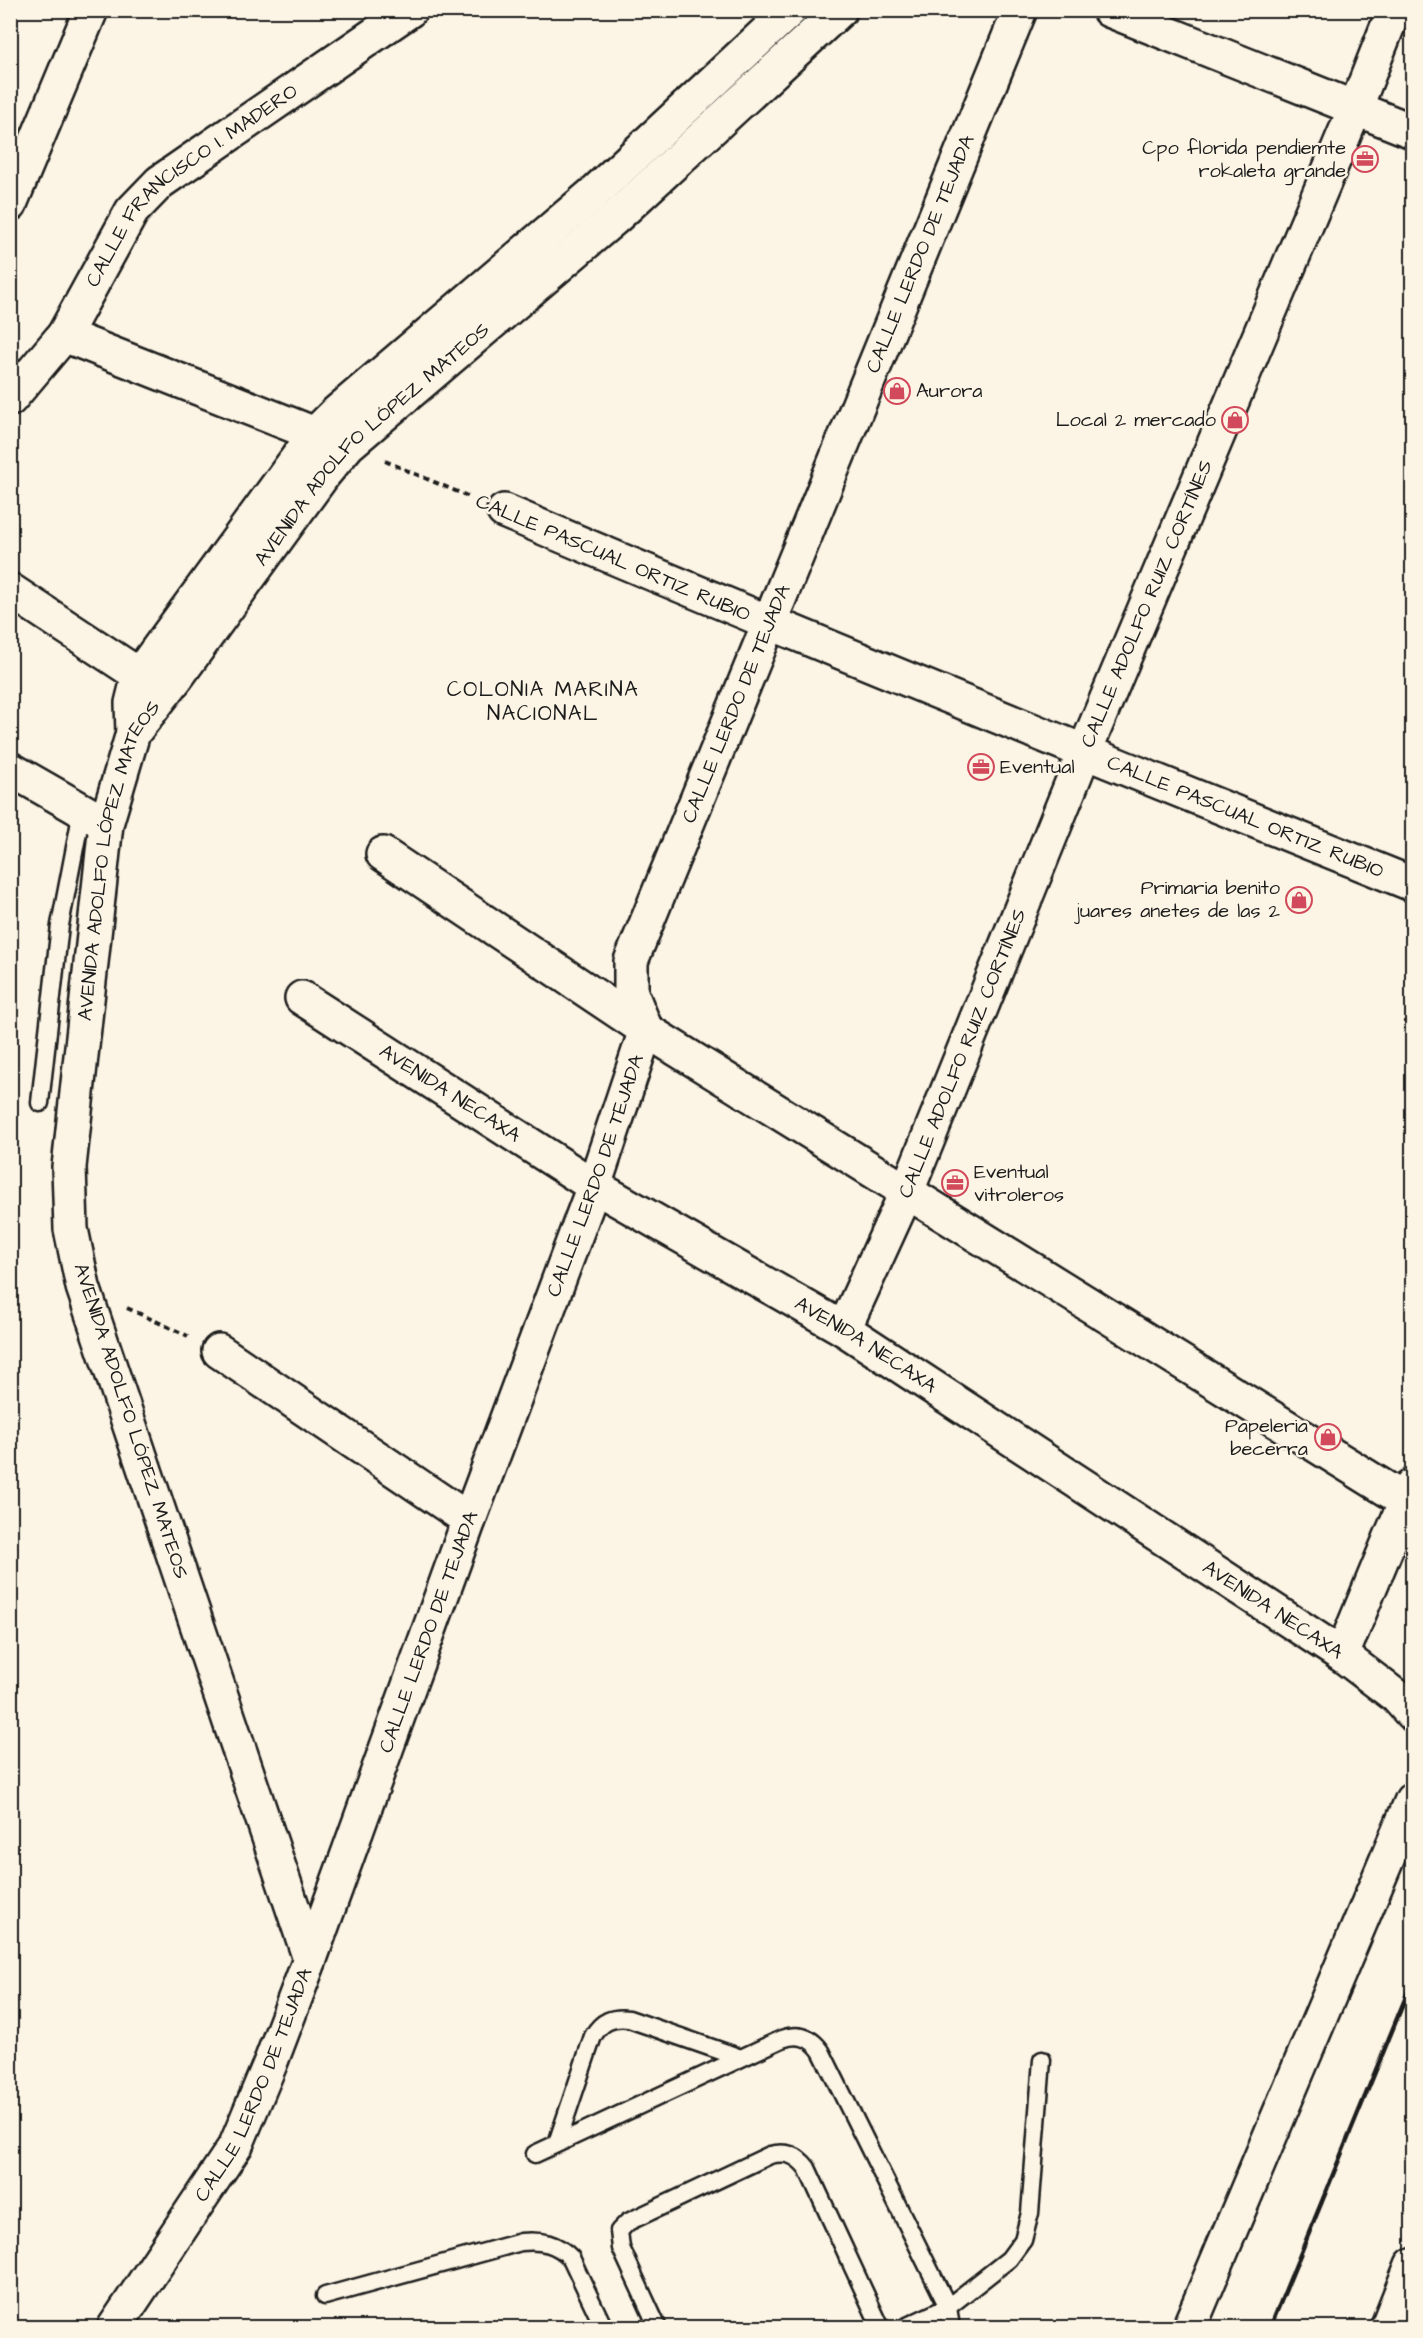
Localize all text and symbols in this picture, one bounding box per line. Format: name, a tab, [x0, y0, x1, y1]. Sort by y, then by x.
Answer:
street label: CALLE FRANCISCO I. MADERO	[79, 77, 303, 292]
street label: CALLE LERDO DE TEJADA	[859, 130, 982, 377]
place label: Cpo florida pendiemte rokaleta grande	[1142, 134, 1346, 186]
office icon: Cpo florida pendiemte rokaleta grande	[1350, 144, 1380, 174]
street label: AVENIDA ADOLFO LÓPEZ MATEOS	[248, 316, 496, 572]
shop icon: Aurora	[882, 376, 912, 406]
place label: Aurora	[916, 377, 982, 405]
shop icon: Local 2 mercado	[1220, 405, 1250, 435]
place label: Local 2 mercado	[1056, 406, 1216, 434]
street label: CALLE ADOLFO RUIZ CORTÍNES	[1074, 455, 1220, 752]
street label: CALLE PASCUAL ORTIZ RUBIO	[471, 487, 755, 629]
street label: CALLE LERDO DE TEJADA	[675, 580, 798, 827]
district label: COLONIA MARINA NACIONAL	[447, 675, 639, 728]
street label: AVENIDA ADOLFO LÓPEZ MATEOS	[71, 695, 167, 1022]
street label: CALLE PASCUAL ORTIZ RUBIO	[1103, 748, 1388, 885]
office icon: Eventual	[966, 752, 996, 782]
place label: Eventual	[1000, 753, 1075, 781]
place label: Primaria benito juares anetes de las 2	[1073, 874, 1281, 925]
shop icon: Primaria benito juares anetes de las 2	[1284, 885, 1314, 915]
street label: CALLE ADOLFO RUIZ CORTÍNES	[892, 905, 1034, 1202]
street label: AVENIDA NECAXA	[374, 1037, 526, 1149]
street label: CALLE LERDO DE TEJADA	[540, 1051, 651, 1301]
place label: Eventual vitroleros	[974, 1158, 1064, 1209]
office icon: Eventual vitroleros	[940, 1168, 970, 1198]
street label: AVENIDA ADOLFO LÓPEZ MATEOS	[67, 1260, 195, 1583]
street label: AVENIDA NECAXA	[790, 1290, 942, 1400]
place label: Papeleria becerra	[1225, 1412, 1308, 1463]
shop icon: Papeleria becerra	[1313, 1422, 1343, 1452]
street label: CALLE LERDO DE TEJADA	[372, 1507, 485, 1757]
street label: AVENIDA NECAXA	[1197, 1554, 1349, 1666]
street label: CALLE LERDO DE TEJADA	[188, 1964, 319, 2207]

